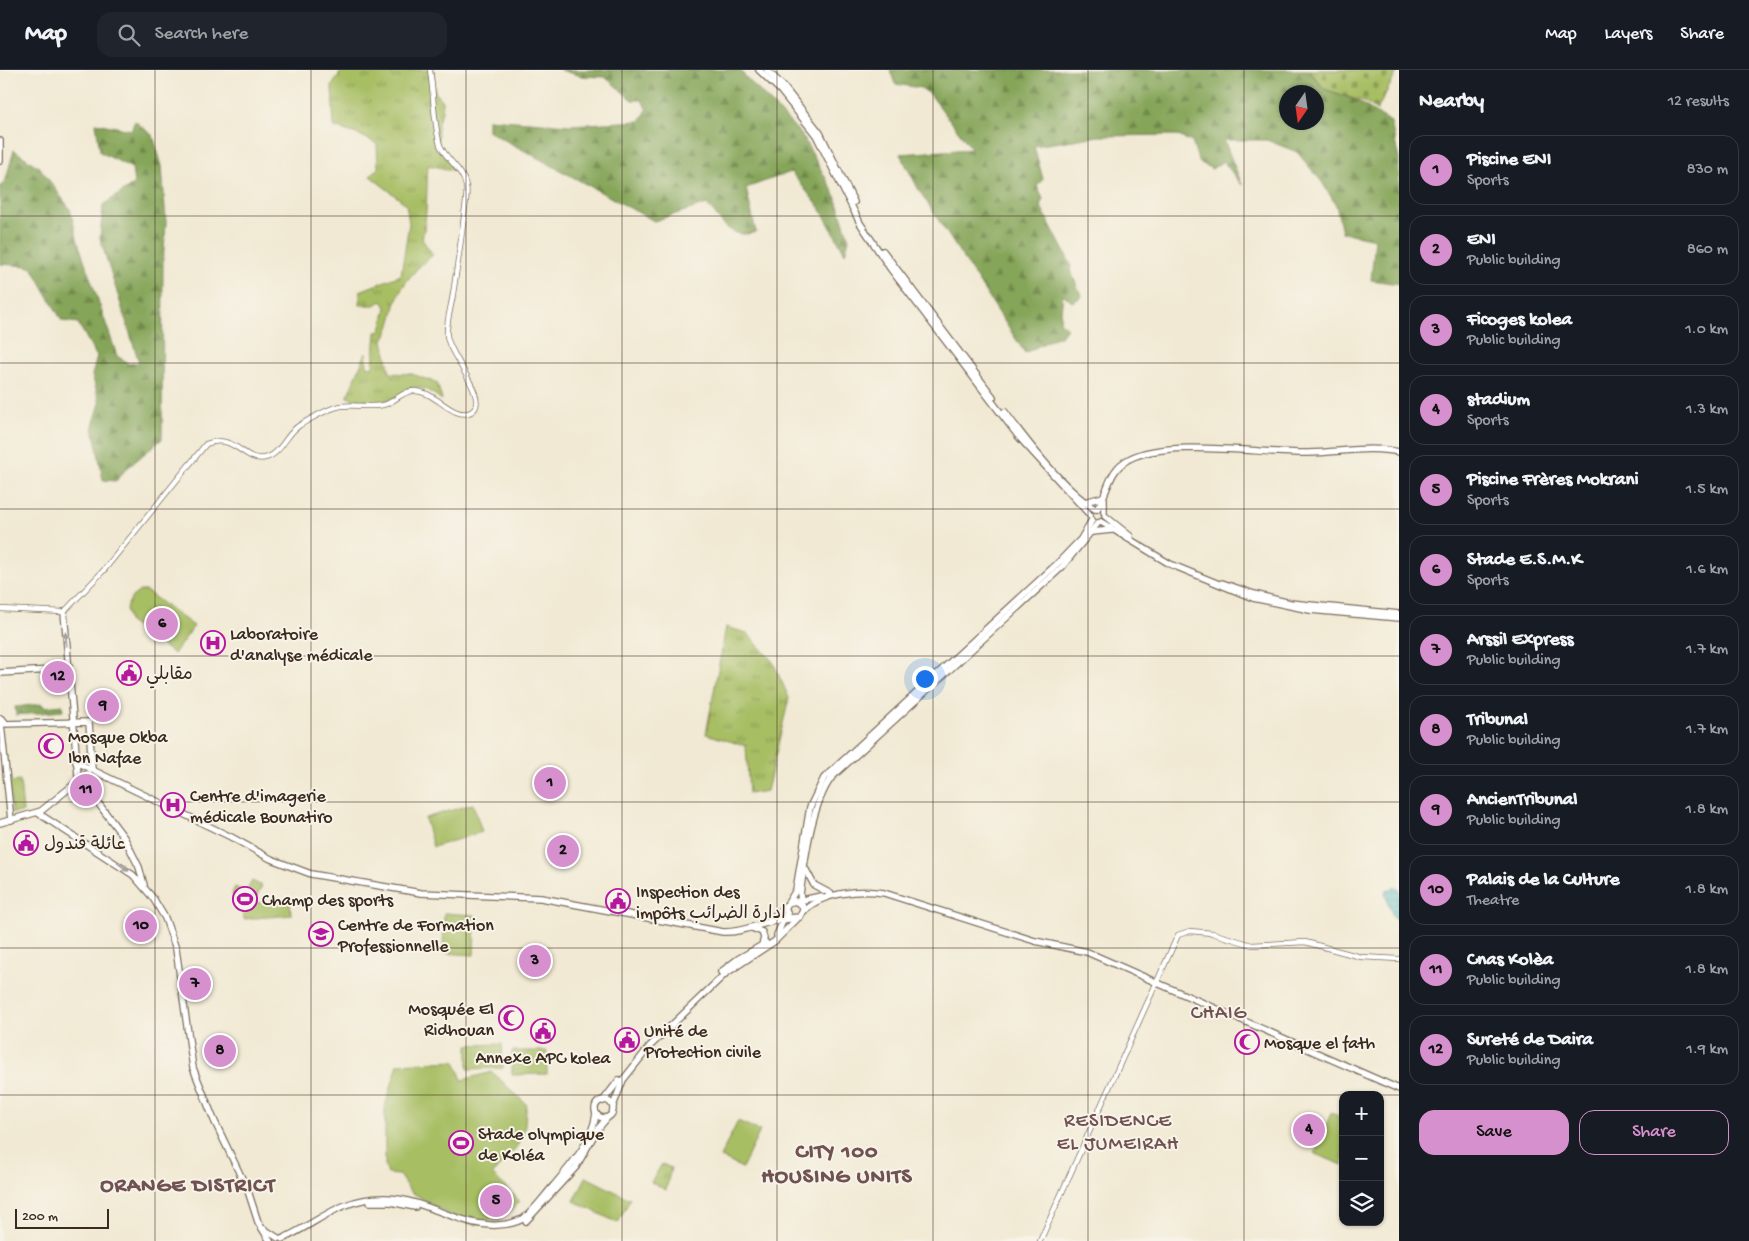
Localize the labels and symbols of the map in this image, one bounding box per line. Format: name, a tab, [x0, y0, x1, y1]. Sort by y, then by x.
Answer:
north arrow	[1279, 85, 1324, 130]
pin: 6	[146, 605, 178, 643]
place label: Laboratoire d'analyse médicale	[230, 625, 373, 667]
hospital icon: Laboratoire d'analyse médicale	[200, 630, 226, 656]
one-way arrow	[62, 631, 70, 647]
pin: 12	[42, 658, 74, 696]
public building icon: مقابلي	[116, 660, 142, 686]
place label: مقابلي	[146, 665, 193, 689]
your location	[912, 666, 938, 692]
pin: 9	[87, 687, 119, 725]
place label: Mosque Okba Ibn Nafae	[68, 728, 169, 770]
mosque icon: Mosque Okba Ibn Nafae	[38, 733, 64, 759]
pin: 1	[534, 764, 566, 802]
pin: 11	[70, 771, 102, 809]
place label: Centre d'imagerie médicale Bounatiro	[190, 787, 333, 829]
hospital icon: Centre d'imagerie médicale Bounatiro	[160, 792, 186, 818]
public building icon: عائلة قندول	[13, 830, 39, 856]
pin: 2	[547, 832, 579, 870]
place label: عائلة قندول	[44, 835, 126, 856]
one-way arrow	[116, 862, 130, 872]
place label: Inspection des impôts ادارة الضرائب	[636, 883, 786, 925]
sports icon: Champ des sports	[232, 886, 258, 912]
public building icon: Inspection des impôts ادارة الضرائب	[605, 888, 631, 914]
place label: Champ des sports	[262, 891, 395, 912]
pin: 10	[125, 907, 157, 945]
place label: Centre de Formation Professionnelle	[337, 916, 494, 958]
school or university icon: Centre de Formation Professionnelle	[308, 921, 334, 947]
pin: 3	[519, 942, 551, 980]
pin: 7	[179, 965, 211, 1003]
place label: Mosquée El Ridhouan	[408, 1000, 494, 1042]
district label: CHAIG	[1191, 1003, 1248, 1026]
mosque icon: Mosquée El Ridhouan	[498, 1005, 524, 1031]
public building icon: Annexe APC kolea	[530, 1018, 556, 1044]
place label: Unité de Protection civile	[643, 1022, 762, 1064]
public building icon: Unité de Protection civile	[614, 1027, 640, 1053]
mosque icon: Mosque el fath	[1234, 1029, 1260, 1055]
pin: 8	[204, 1032, 236, 1070]
place label: Mosque el fath	[1264, 1034, 1376, 1055]
place label: Annexe APC kolea	[475, 1049, 612, 1070]
district label: RESIDENCE EL JUMEIRAH	[1057, 1111, 1179, 1157]
pin: 4	[1293, 1111, 1325, 1149]
place label: Stade olympique de Koléa	[478, 1125, 605, 1167]
sports icon: Stade olympique de Koléa	[448, 1130, 474, 1156]
district label: CITY 100 HOUSING UNITS	[761, 1140, 913, 1191]
district label: ORANGE DISTRICT	[100, 1174, 276, 1200]
pin: 5	[480, 1182, 512, 1220]
scale bar	[15, 1206, 109, 1229]

